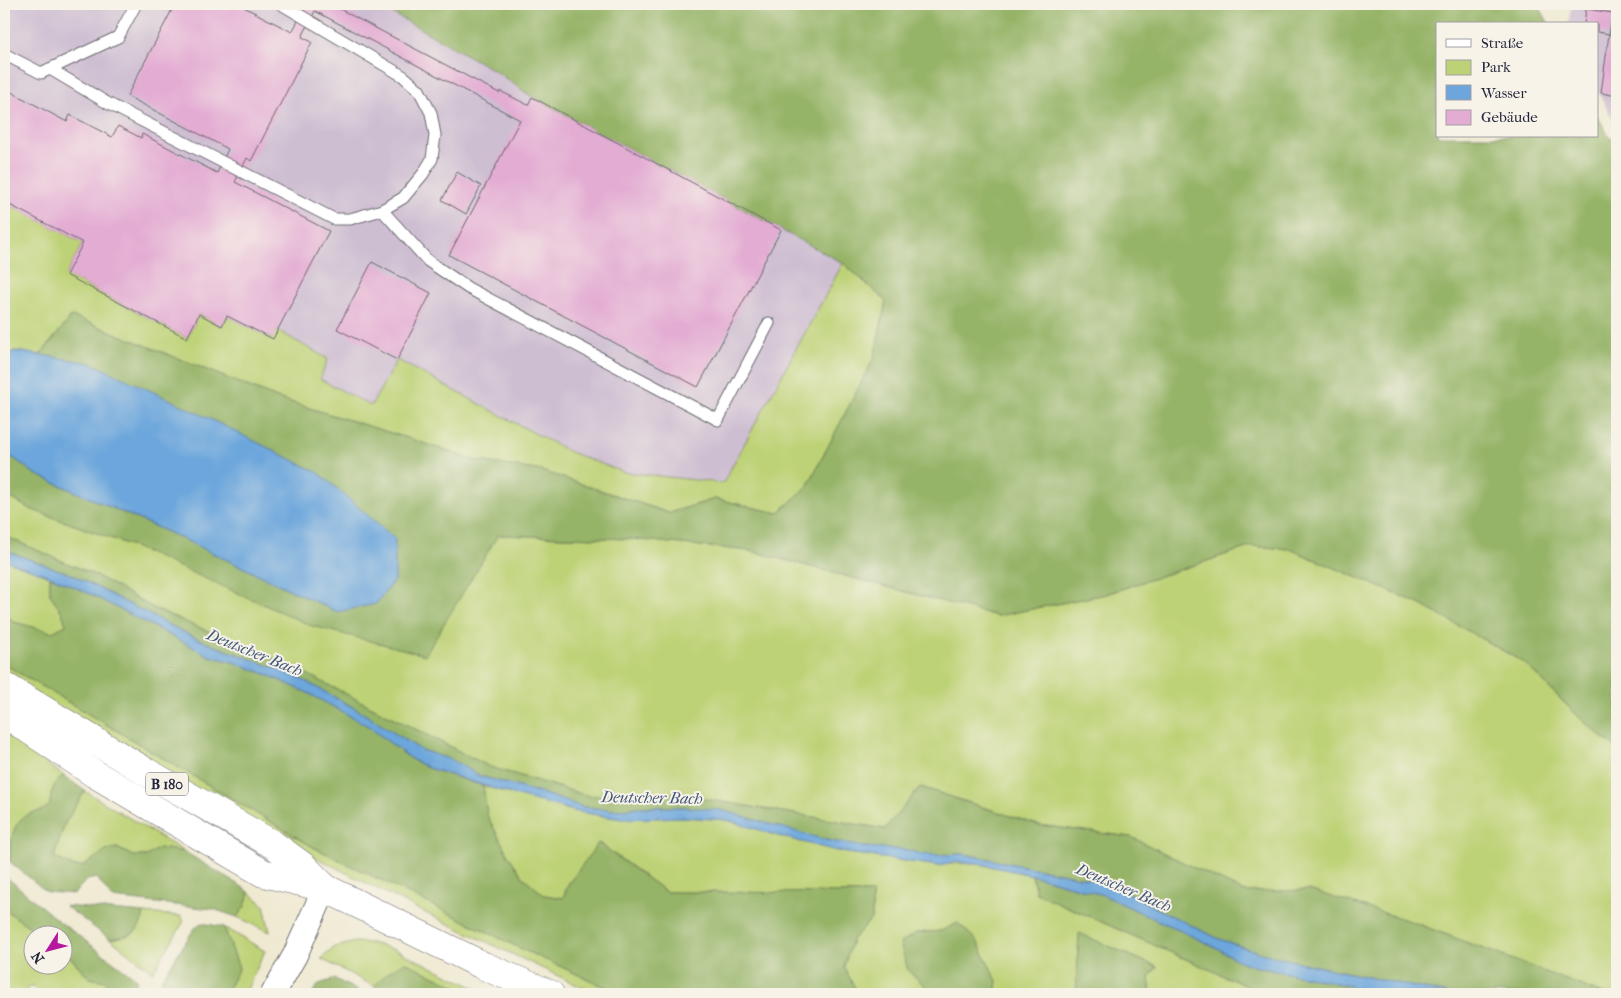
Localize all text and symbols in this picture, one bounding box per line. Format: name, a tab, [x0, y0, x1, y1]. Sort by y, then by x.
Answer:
legend	[1436, 22, 1598, 138]
text: Straße	[1481, 34, 1524, 52]
text: Park	[1481, 58, 1511, 76]
text: Wasser	[1480, 84, 1527, 102]
text: Gebäude	[1481, 108, 1538, 126]
water label: Deutscher Bach	[203, 624, 305, 680]
road number: B 180	[146, 772, 188, 796]
water label: Deutscher Bach	[600, 787, 703, 808]
water label: Deutscher Bach	[1073, 859, 1174, 916]
north arrow	[22, 926, 72, 976]
text: N	[28, 948, 48, 967]

